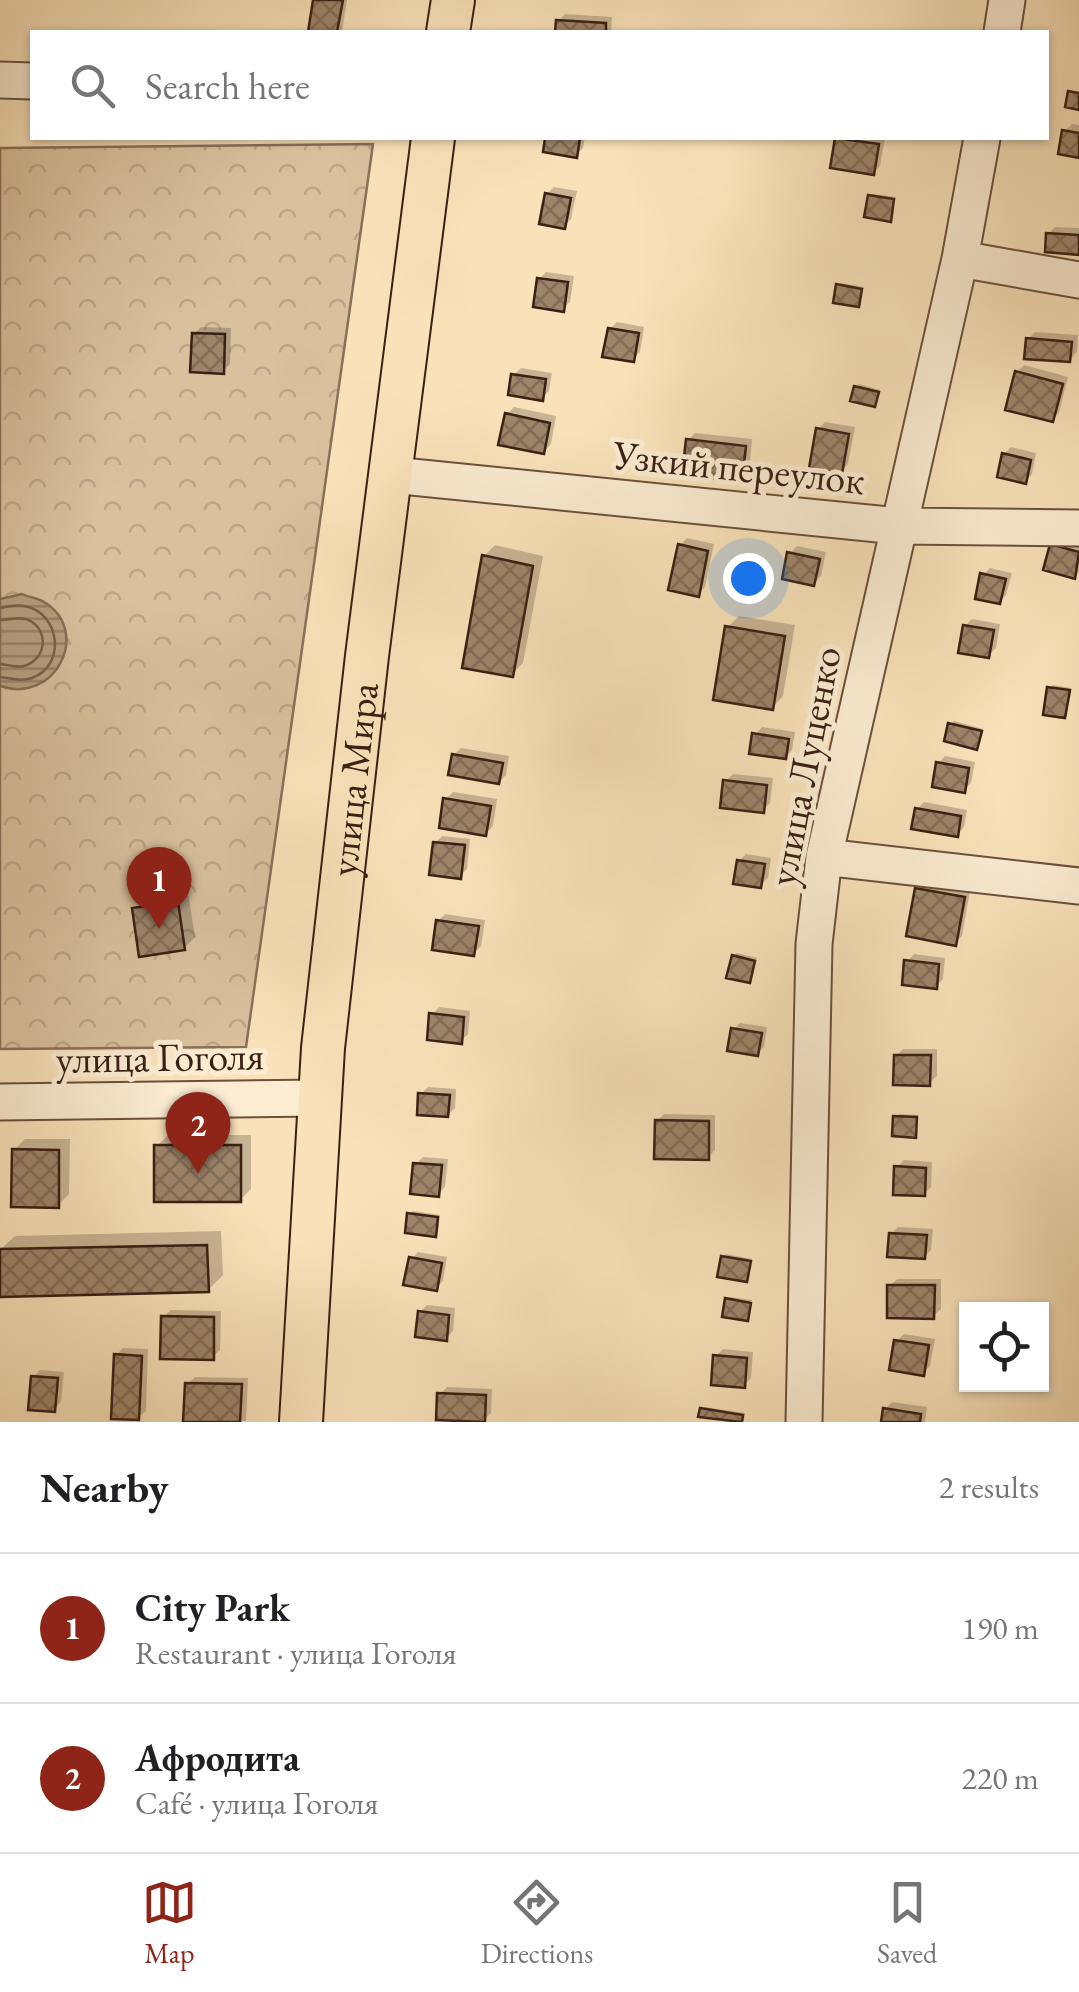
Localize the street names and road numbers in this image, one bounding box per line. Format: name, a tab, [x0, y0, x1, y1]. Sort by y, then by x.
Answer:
street label: Узкий переулок	[610, 428, 867, 506]
street label: улица Луценко	[755, 642, 853, 890]
street label: улица Мира	[316, 680, 390, 879]
street label: улица Гоголя	[55, 1029, 265, 1085]

